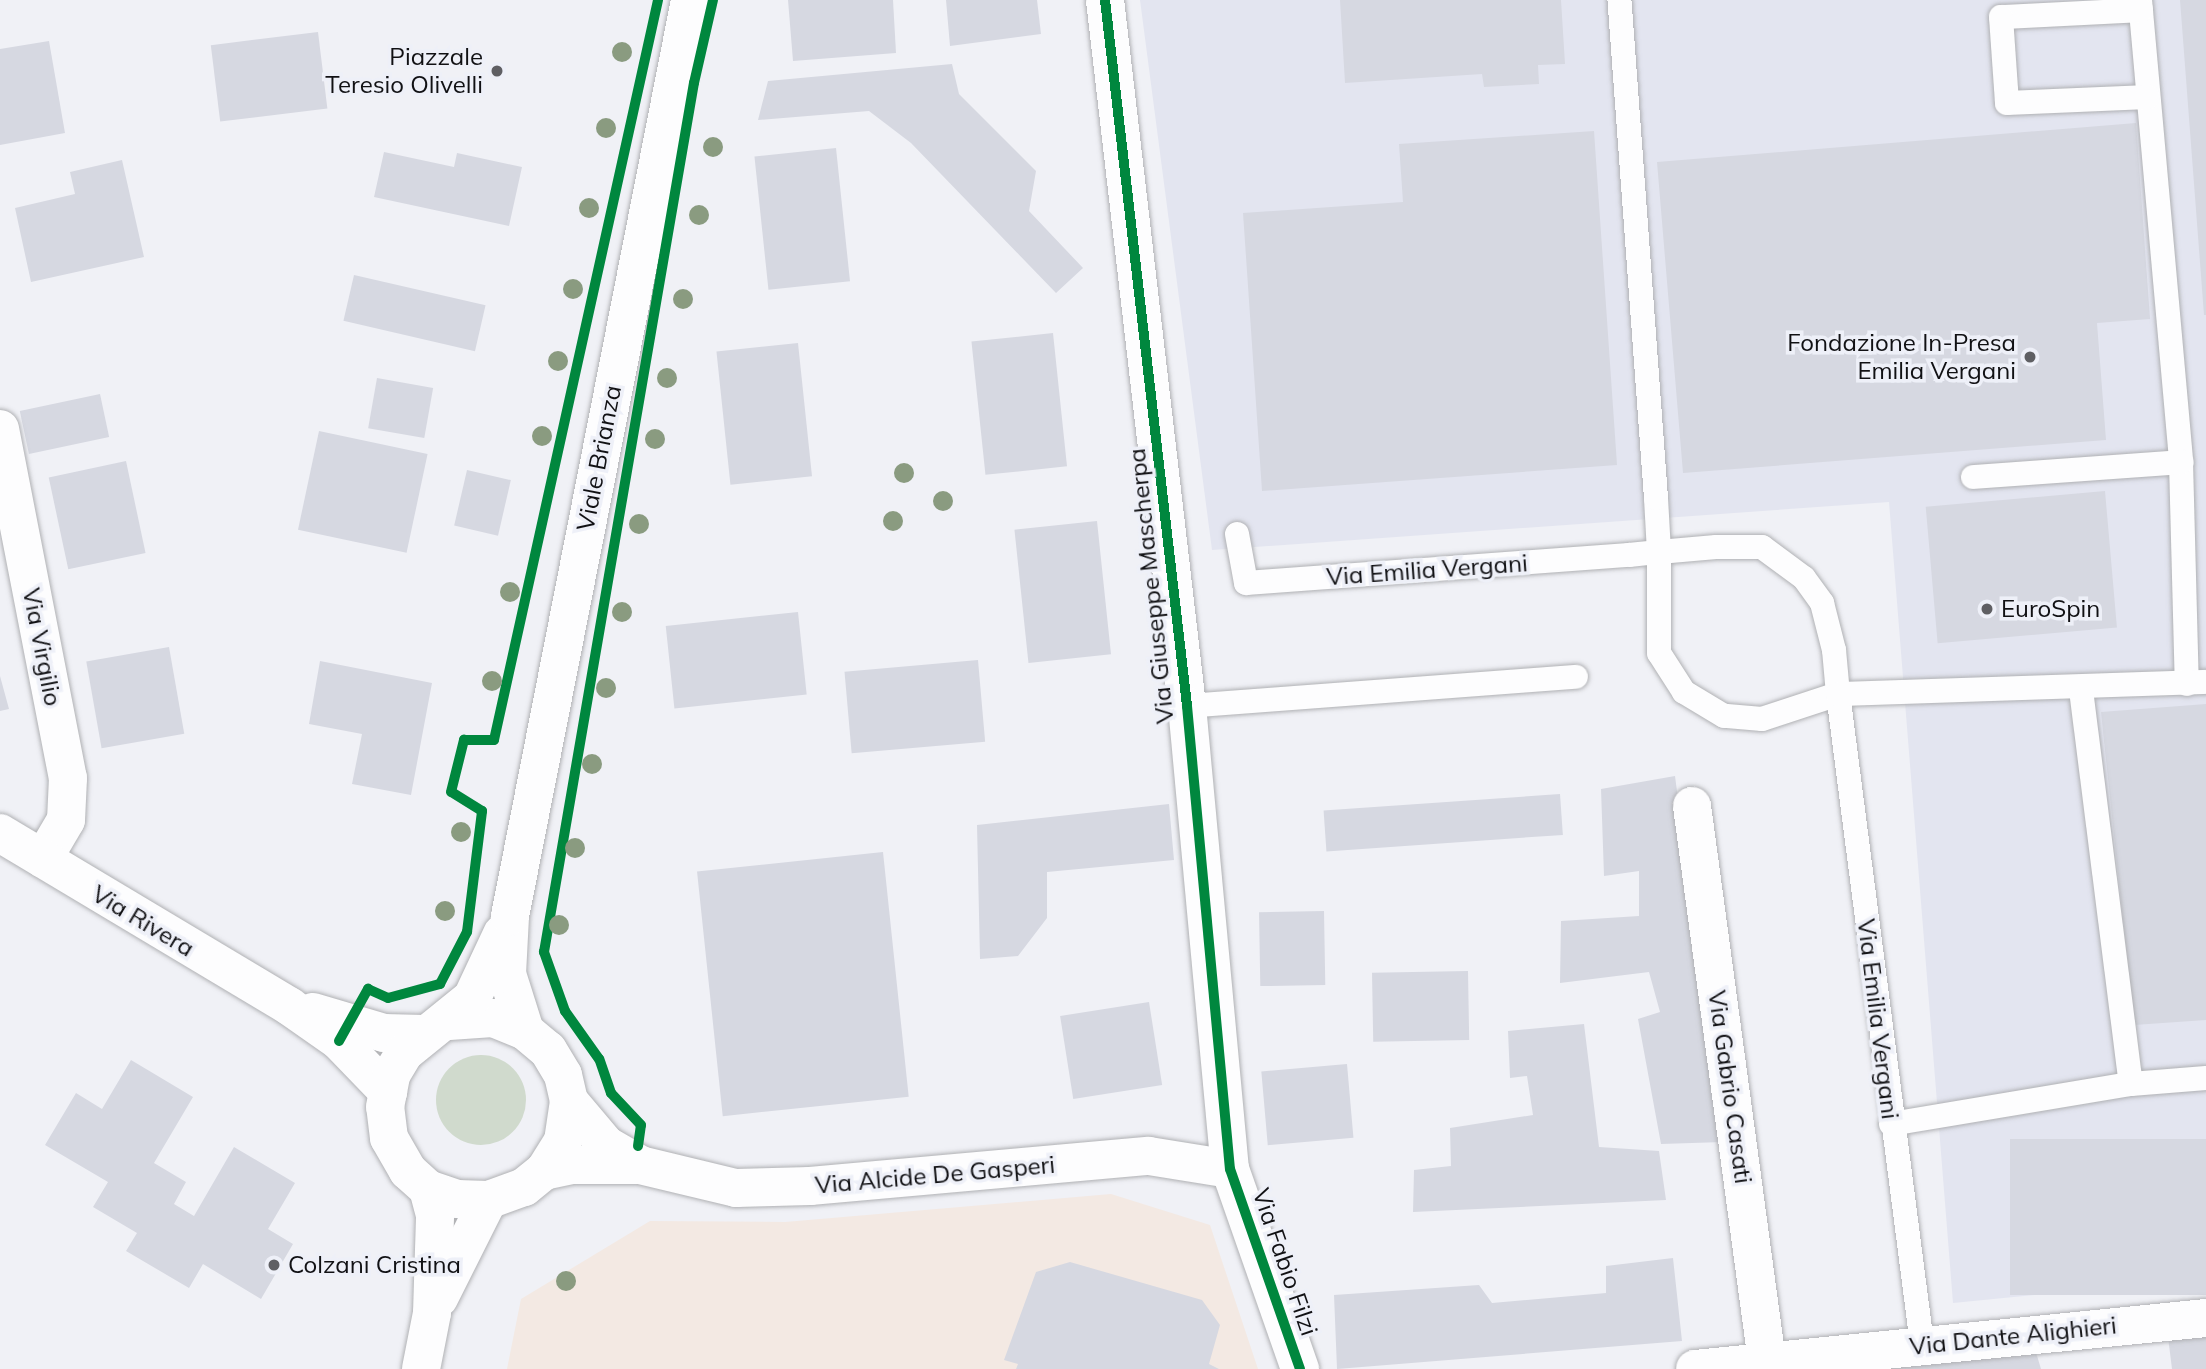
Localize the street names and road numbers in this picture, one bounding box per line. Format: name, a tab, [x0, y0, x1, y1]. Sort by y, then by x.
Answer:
street label: Viale Brianza	[571, 383, 627, 533]
street label: Via Giuseppe Mascherpa	[1122, 447, 1180, 725]
street label: Via Emilia Vergani	[1325, 549, 1529, 591]
street label: Via Virgilio	[16, 586, 68, 708]
street label: Via Rivera	[87, 879, 199, 963]
street label: Via Emilia Vergani	[1851, 917, 1905, 1121]
street label: Via Gabrio Casati	[1702, 989, 1758, 1185]
street label: Via Alcide De Gasperi	[814, 1150, 1056, 1200]
street label: Via Fabio Filzi	[1246, 1185, 1324, 1339]
street label: Via Dante Alighieri	[1908, 1311, 2118, 1361]

